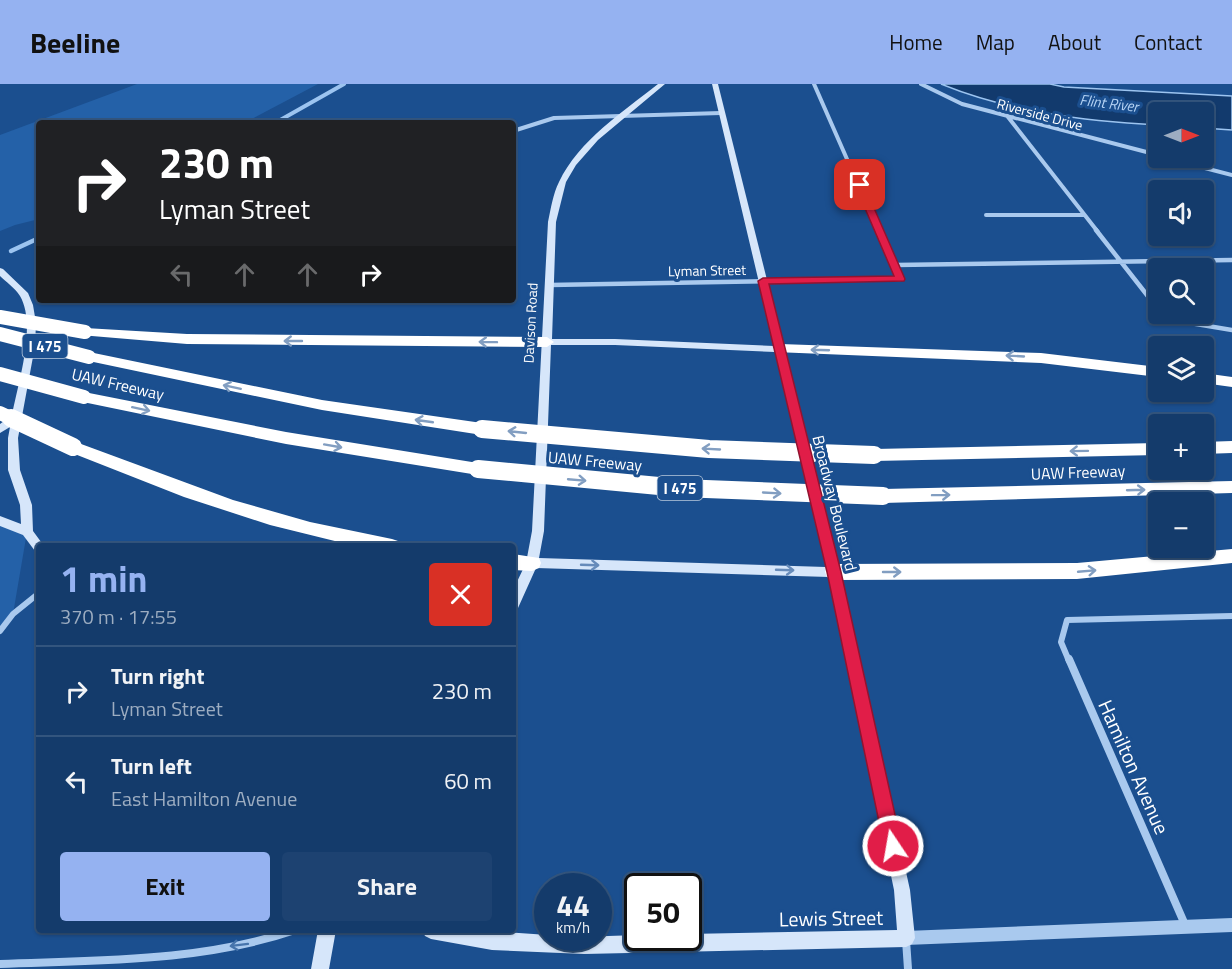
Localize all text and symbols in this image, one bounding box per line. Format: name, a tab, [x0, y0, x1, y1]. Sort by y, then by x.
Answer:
text: Beeline	[30, 21, 120, 64]
text: Home	[889, 26, 943, 58]
text: Map	[976, 26, 1015, 58]
text: About	[1048, 26, 1101, 58]
text: Contact	[1134, 26, 1202, 58]
water label: Flint River	[1078, 88, 1142, 118]
street label: Riverside Drive	[995, 92, 1085, 136]
north arrow	[1148, 102, 1214, 168]
map controls	[1148, 102, 1214, 558]
text: 230 m	[159, 130, 274, 194]
icon: right	[60, 144, 138, 222]
pin	[834, 159, 885, 210]
icon: arrive	[843, 168, 876, 201]
button: sound	[1148, 180, 1214, 246]
text: Lyman Street	[159, 188, 310, 229]
icon: left	[165, 258, 198, 291]
icon: ahead	[228, 258, 261, 291]
icon: ahead	[291, 258, 324, 291]
icon: right	[354, 258, 387, 291]
button: search	[1148, 258, 1214, 324]
street label: Lyman Street	[668, 259, 746, 281]
street label: Davison Road	[517, 282, 543, 364]
road number: I 475	[22, 334, 68, 358]
one-way arrow	[284, 335, 304, 347]
one-way arrow	[479, 336, 499, 348]
button: layers	[1148, 336, 1214, 402]
one-way arrow	[811, 344, 831, 356]
one-way arrow	[1006, 351, 1026, 362]
street label: UAW Freeway	[69, 362, 167, 406]
one-way arrow	[223, 381, 242, 392]
one-way arrow	[132, 404, 151, 416]
button: +	[1148, 414, 1214, 480]
one-way arrow	[414, 415, 434, 426]
one-way arrow	[507, 426, 527, 437]
street label: Broadway Boulevard	[807, 433, 863, 573]
one-way arrow	[323, 441, 342, 452]
one-way arrow	[701, 444, 721, 455]
street label: UAW Freeway	[547, 445, 643, 477]
one-way arrow	[1069, 445, 1089, 456]
street label: UAW Freeway	[1030, 458, 1126, 486]
one-way arrow	[567, 475, 587, 486]
road number: I 475	[658, 476, 702, 500]
one-way arrow	[1126, 484, 1146, 495]
one-way arrow	[762, 488, 781, 499]
one-way arrow	[931, 489, 951, 501]
button: −	[1148, 492, 1214, 558]
text: 1 min	[60, 551, 147, 606]
one-way arrow	[580, 559, 600, 571]
button: close	[429, 563, 492, 626]
one-way arrow	[775, 565, 795, 576]
one-way arrow	[1077, 565, 1097, 576]
one-way arrow	[882, 566, 902, 578]
text: 370 m · 17:55	[60, 601, 177, 632]
text: Turn right	[111, 659, 205, 693]
text: 230 m	[432, 674, 492, 708]
icon: right	[60, 675, 93, 708]
text: Lyman Street	[111, 693, 223, 724]
street label: Hamilton Avenue	[1090, 695, 1178, 839]
text: Turn left	[111, 749, 192, 783]
text: 60 m	[444, 764, 492, 798]
icon: left	[60, 765, 93, 798]
text: East Hamilton Avenue	[111, 783, 297, 814]
position arrow	[861, 814, 925, 878]
button: Exit	[60, 852, 270, 921]
button: Share	[282, 852, 492, 921]
speed limit sign: 50	[624, 873, 702, 951]
text: 44	[556, 882, 590, 928]
street label: Lewis Street	[779, 902, 883, 934]
text: km/h	[556, 916, 590, 939]
one-way arrow	[230, 939, 249, 950]

